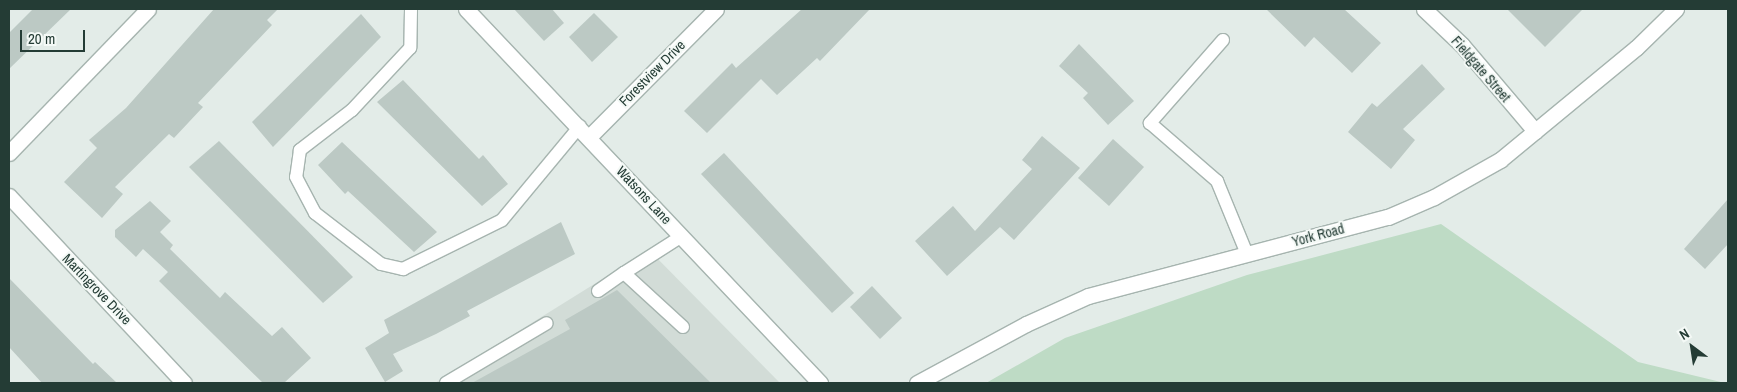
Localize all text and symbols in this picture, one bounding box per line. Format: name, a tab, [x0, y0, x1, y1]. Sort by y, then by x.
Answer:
scale bar	[22, 20, 88, 52]
text: 20 m	[28, 28, 55, 49]
street label: Fieldgate Street	[1448, 33, 1514, 105]
street label: Forestview Drive	[616, 37, 688, 109]
street label: Watsons Lane	[613, 163, 675, 227]
street label: York Road	[1290, 220, 1346, 250]
street label: Martingrove Drive	[59, 250, 135, 328]
north arrow	[1667, 322, 1717, 372]
text: N	[1676, 324, 1692, 344]

